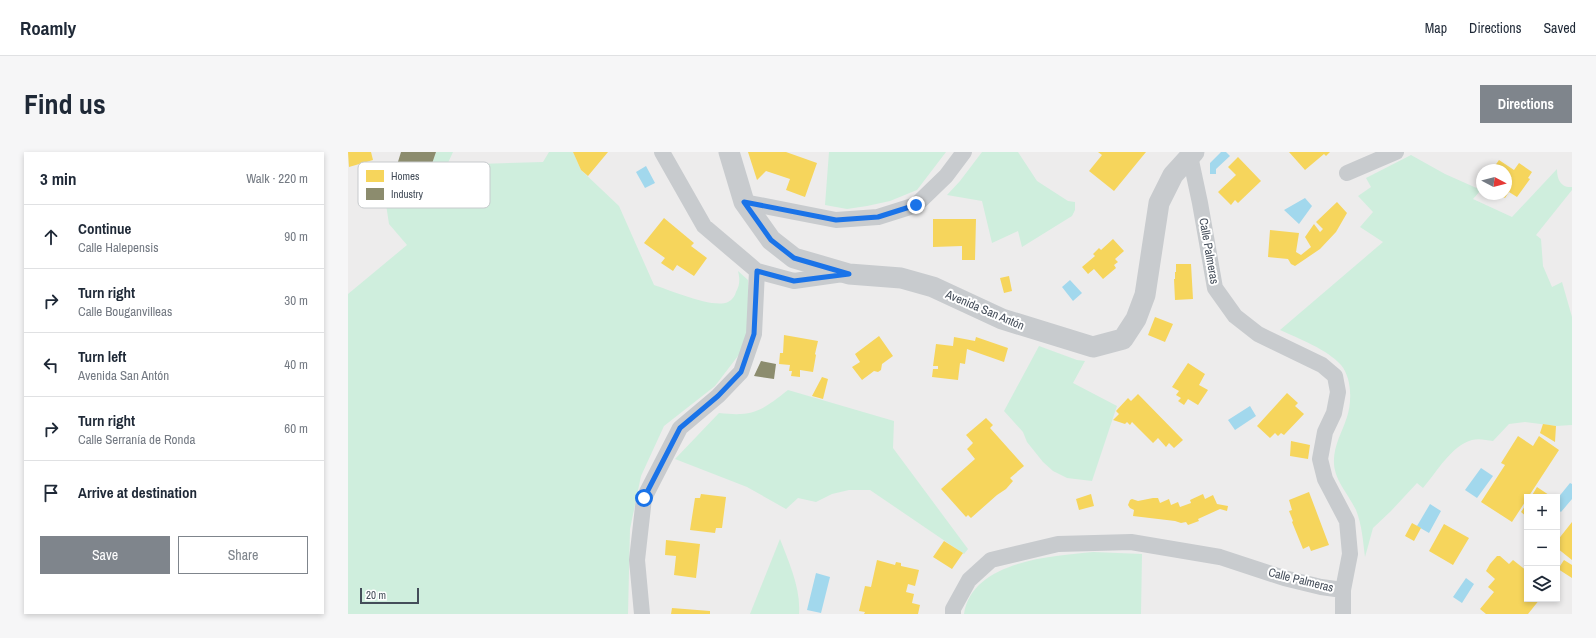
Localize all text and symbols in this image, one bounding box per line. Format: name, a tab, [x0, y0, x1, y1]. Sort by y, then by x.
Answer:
text: Roamly	[20, 15, 76, 41]
text: Map	[1425, 19, 1447, 37]
text: Directions	[1469, 19, 1521, 37]
text: Saved	[1543, 19, 1576, 37]
text: Find us	[24, 85, 106, 123]
button: Directions	[1480, 85, 1572, 123]
legend	[358, 162, 490, 208]
north arrow	[1476, 164, 1512, 200]
text: 3 min	[40, 167, 76, 190]
text: Homes	[391, 169, 420, 183]
text: Walk · 220 m	[246, 170, 308, 187]
text: Industry	[391, 187, 424, 201]
route end	[907, 196, 925, 214]
street label: Calle Palmeras	[1195, 217, 1223, 285]
text: Continue	[78, 218, 131, 239]
icon: ahead	[40, 226, 62, 248]
text: 90 m	[284, 228, 308, 245]
text: Calle Halepensis	[78, 239, 159, 256]
text: Turn right	[78, 282, 135, 303]
street label: Avenida San Antón	[942, 286, 1027, 334]
icon: right	[40, 290, 62, 312]
text: 30 m	[284, 292, 308, 309]
text: Calle Bouganvilleas	[78, 303, 172, 320]
text: Turn left	[78, 346, 126, 367]
icon: left	[40, 354, 62, 376]
text: 40 m	[284, 356, 308, 373]
text: Avenida San Antón	[78, 367, 169, 384]
text: Turn right	[78, 410, 135, 431]
icon: right	[40, 418, 62, 440]
text: 60 m	[284, 420, 308, 437]
text: Calle Serranía de Ronda	[78, 431, 195, 448]
icon: arrive	[40, 482, 62, 504]
text: Arrive at destination	[78, 482, 197, 503]
route start	[635, 489, 653, 507]
map controls	[1524, 494, 1560, 602]
button: +	[1524, 494, 1560, 530]
button: −	[1524, 530, 1560, 566]
button: Save	[40, 536, 170, 574]
button: Share	[178, 536, 308, 574]
street label: Calle Palmeras	[1267, 564, 1335, 596]
button: layers	[1524, 566, 1560, 602]
scale bar	[360, 586, 419, 605]
text: 20 m	[366, 588, 386, 602]

